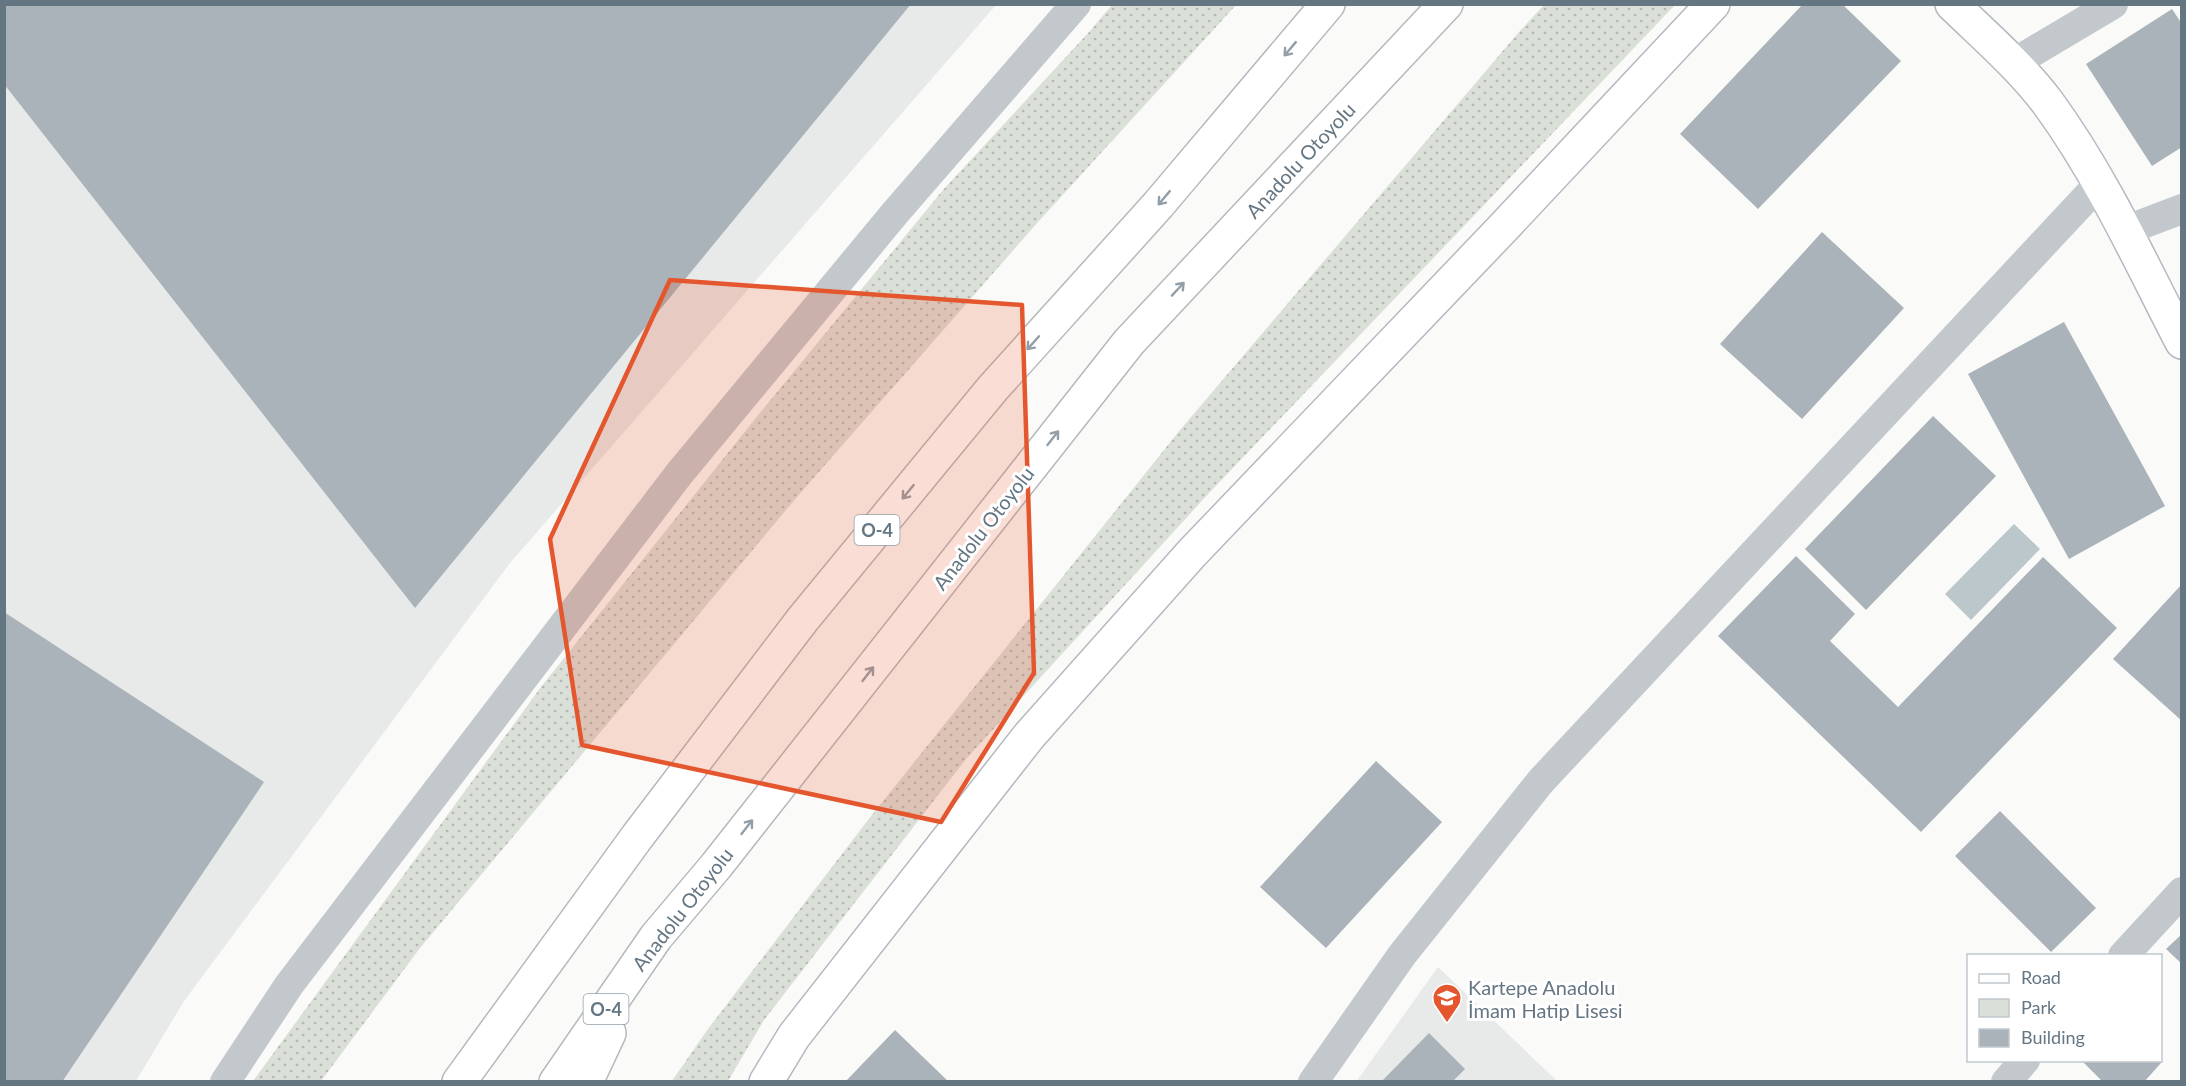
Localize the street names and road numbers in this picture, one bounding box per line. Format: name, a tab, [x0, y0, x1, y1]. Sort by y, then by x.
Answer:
street label: Anadolu Otoyolu	[1240, 97, 1360, 223]
street label: Anadolu Otoyolu	[928, 462, 1038, 594]
road number: O-4	[854, 515, 900, 545]
street label: Anadolu Otoyolu	[627, 843, 737, 975]
road number: O-4	[584, 994, 628, 1024]

